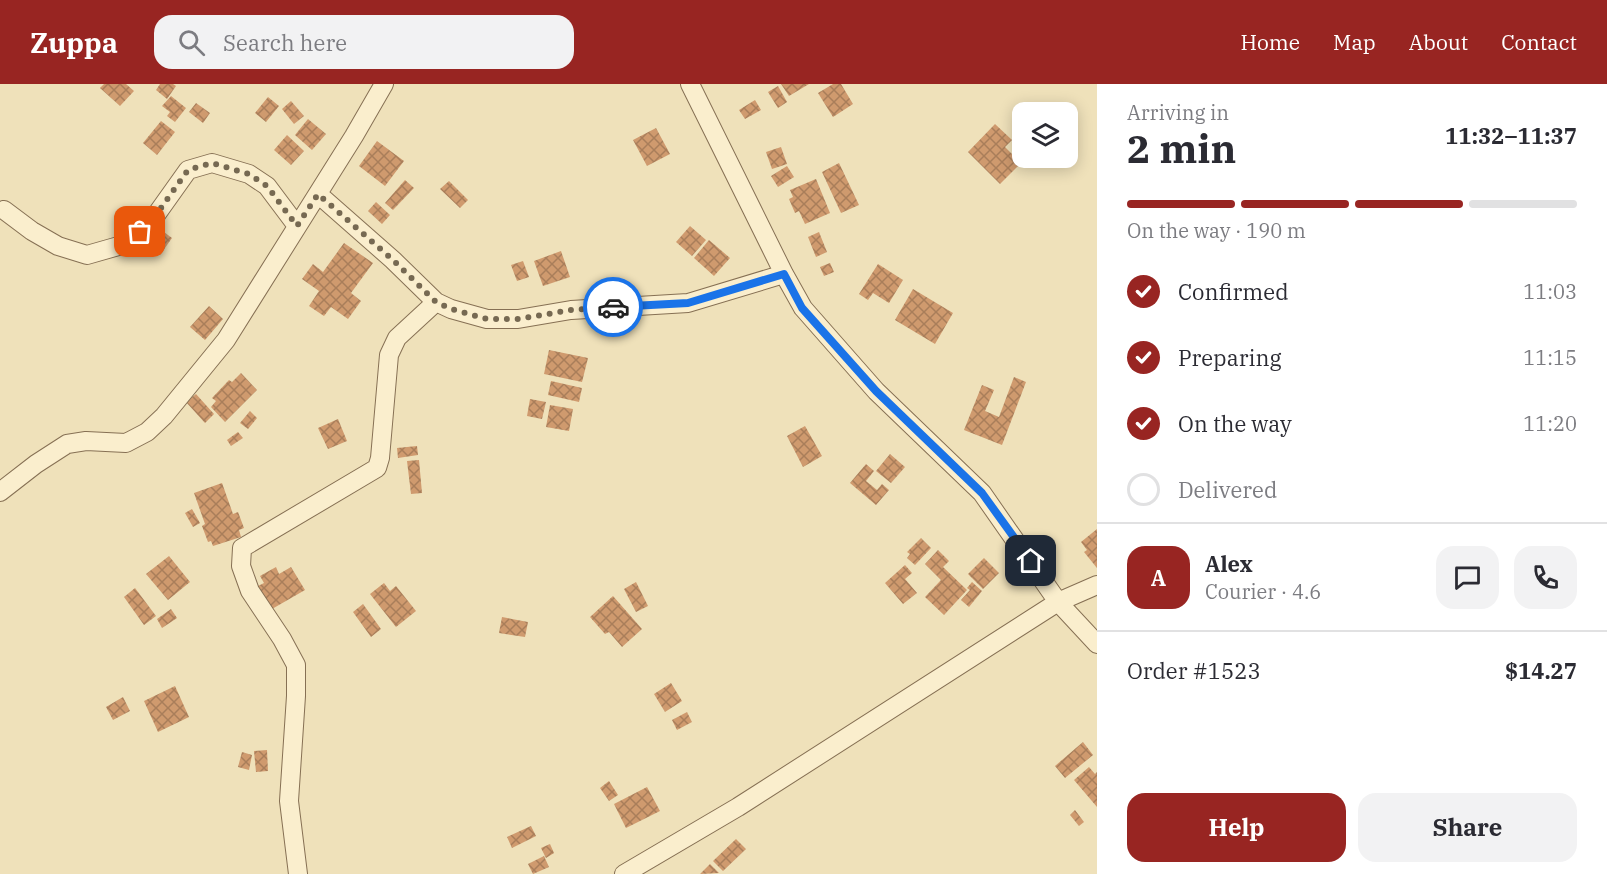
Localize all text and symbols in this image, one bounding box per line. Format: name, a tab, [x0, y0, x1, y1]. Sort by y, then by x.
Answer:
search box	[154, 15, 574, 69]
text: Zuppa	[30, 24, 118, 61]
icon: search	[175, 26, 208, 59]
text: Search here	[223, 28, 347, 57]
text: Home	[1240, 28, 1300, 56]
text: Map	[1333, 28, 1376, 56]
text: About	[1409, 28, 1468, 56]
text: Contact	[1501, 28, 1577, 56]
text: Arriving in	[1127, 99, 1229, 126]
map controls	[1012, 102, 1078, 168]
button: layers	[1012, 102, 1078, 168]
text: 11:32–11:37	[1445, 121, 1577, 150]
text: 2 min	[1127, 123, 1236, 174]
pin	[114, 206, 165, 257]
icon: bag	[123, 215, 156, 248]
text: On the way · 190 m	[1127, 217, 1306, 244]
icon: check	[1127, 275, 1160, 308]
courier	[583, 277, 643, 337]
text: Confirmed	[1178, 277, 1289, 306]
text: 11:03	[1523, 278, 1577, 305]
icon: car	[597, 291, 630, 324]
icon: check	[1127, 341, 1160, 374]
text: Preparing	[1178, 343, 1282, 372]
text: 11:15	[1523, 344, 1577, 371]
icon: check	[1127, 407, 1160, 440]
text: On the way	[1178, 409, 1292, 438]
text: 11:20	[1523, 410, 1577, 437]
text: Delivered	[1178, 475, 1277, 504]
pin	[1005, 535, 1056, 586]
icon: home	[1014, 544, 1047, 577]
button: chat	[1436, 546, 1499, 609]
button: phone	[1514, 546, 1577, 609]
text: Alex	[1205, 549, 1253, 578]
text: A	[1151, 563, 1166, 592]
text: Courier · 4.6	[1205, 578, 1321, 605]
text: Order #1523	[1127, 656, 1261, 685]
text: $14.27	[1505, 656, 1577, 685]
button: Help	[1127, 793, 1346, 862]
button: Share	[1358, 793, 1577, 862]

